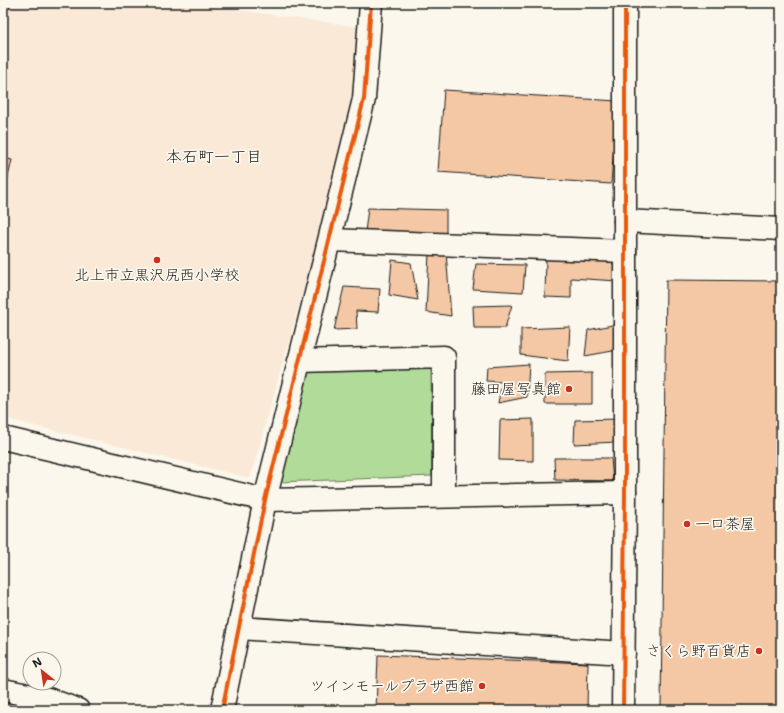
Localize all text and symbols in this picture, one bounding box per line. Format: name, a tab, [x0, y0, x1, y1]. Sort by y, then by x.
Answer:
district label: 本石町一丁目	[166, 146, 262, 167]
marker: 北上市立黒沢尻西小学校	[152, 255, 162, 265]
place label: 北上市立黒沢尻西小学校	[74, 265, 240, 285]
place label: 藤田屋写真館	[471, 379, 561, 399]
marker: 藤田屋写真館	[564, 384, 574, 394]
place label: 一口茶屋	[695, 514, 755, 534]
marker: 一口茶屋	[682, 519, 692, 529]
place label: さくら野百貨店	[646, 641, 751, 661]
marker: さくら野百貨店	[754, 646, 764, 656]
north arrow	[22, 651, 62, 691]
text: N	[30, 654, 45, 671]
place label: ツインモールプラザ西館	[310, 676, 474, 696]
marker: ツインモールプラザ西館	[477, 681, 487, 691]

